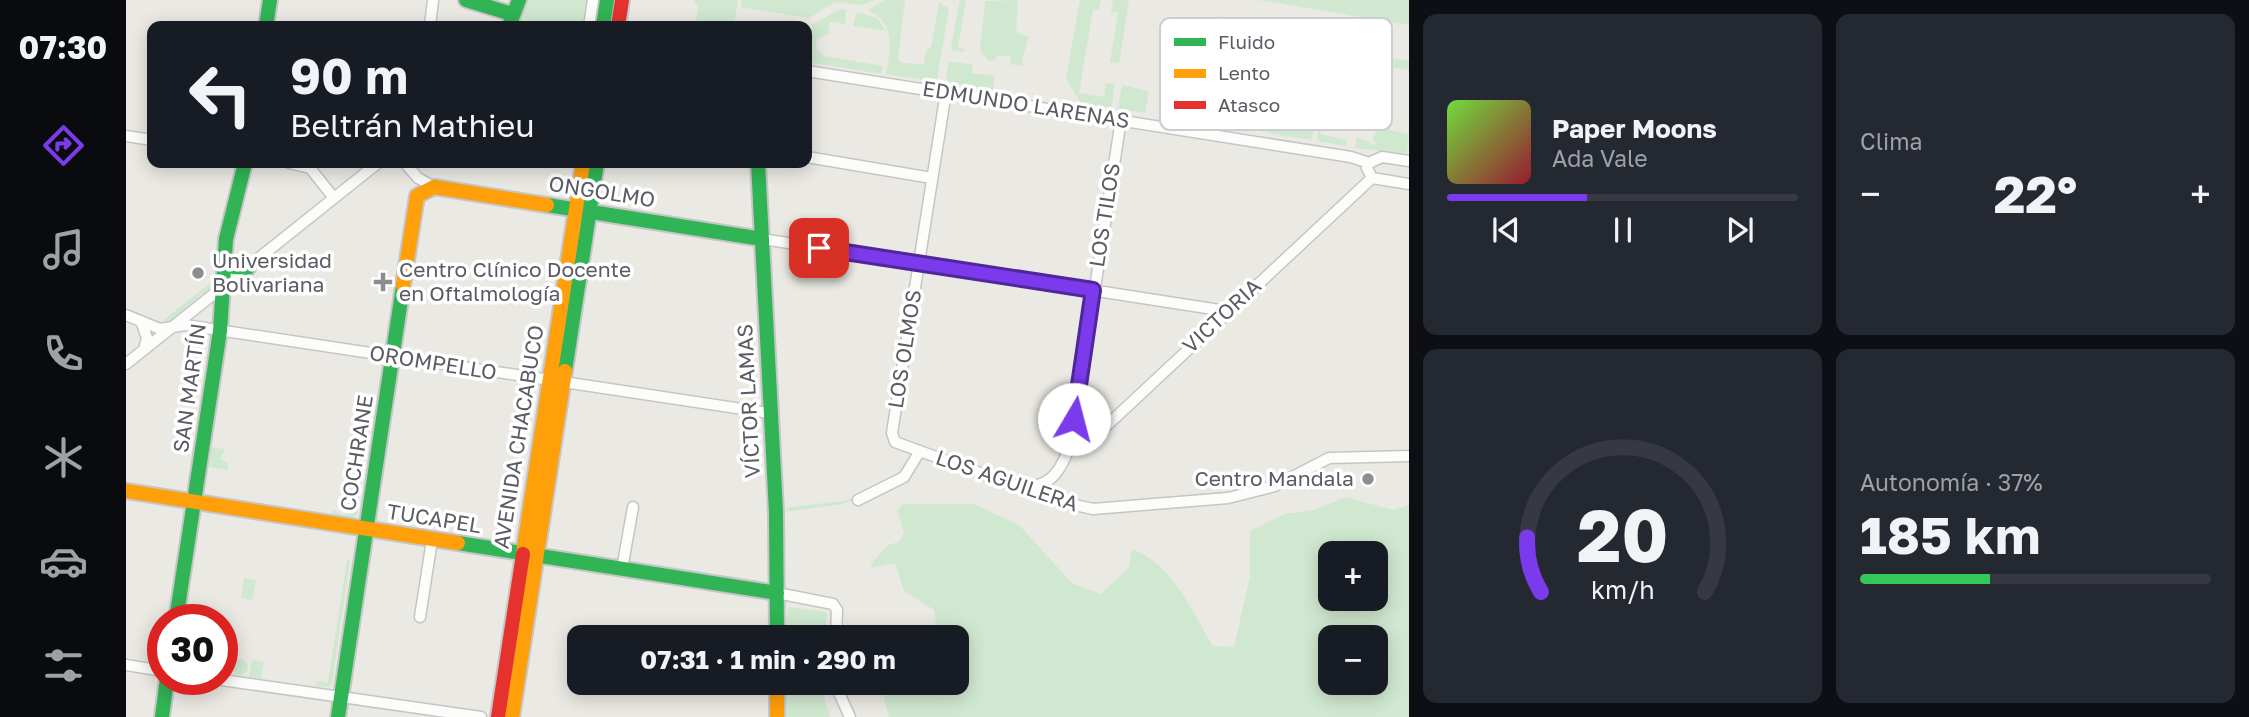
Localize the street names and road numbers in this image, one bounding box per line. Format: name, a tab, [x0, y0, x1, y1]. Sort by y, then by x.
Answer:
street label: EDMUNDO LARENAS	[921, 75, 1132, 133]
street label: LOS TILOS	[1083, 161, 1125, 269]
street label: ONGOLMO	[547, 170, 657, 212]
street label: VICTORIA	[1177, 272, 1266, 358]
street label: LOS OLMOS	[882, 288, 926, 410]
street label: SAN MARTÍN	[167, 322, 211, 454]
street label: AVENIDA CHACABUCO	[487, 323, 549, 551]
street label: VÍCTOR LAMAS	[731, 323, 765, 479]
street label: OROMPELLO	[368, 339, 499, 385]
street label: COCHRANE	[334, 393, 378, 513]
street label: LOS AGUILERA	[933, 444, 1082, 517]
street label: TUCAPEL	[385, 498, 483, 538]

